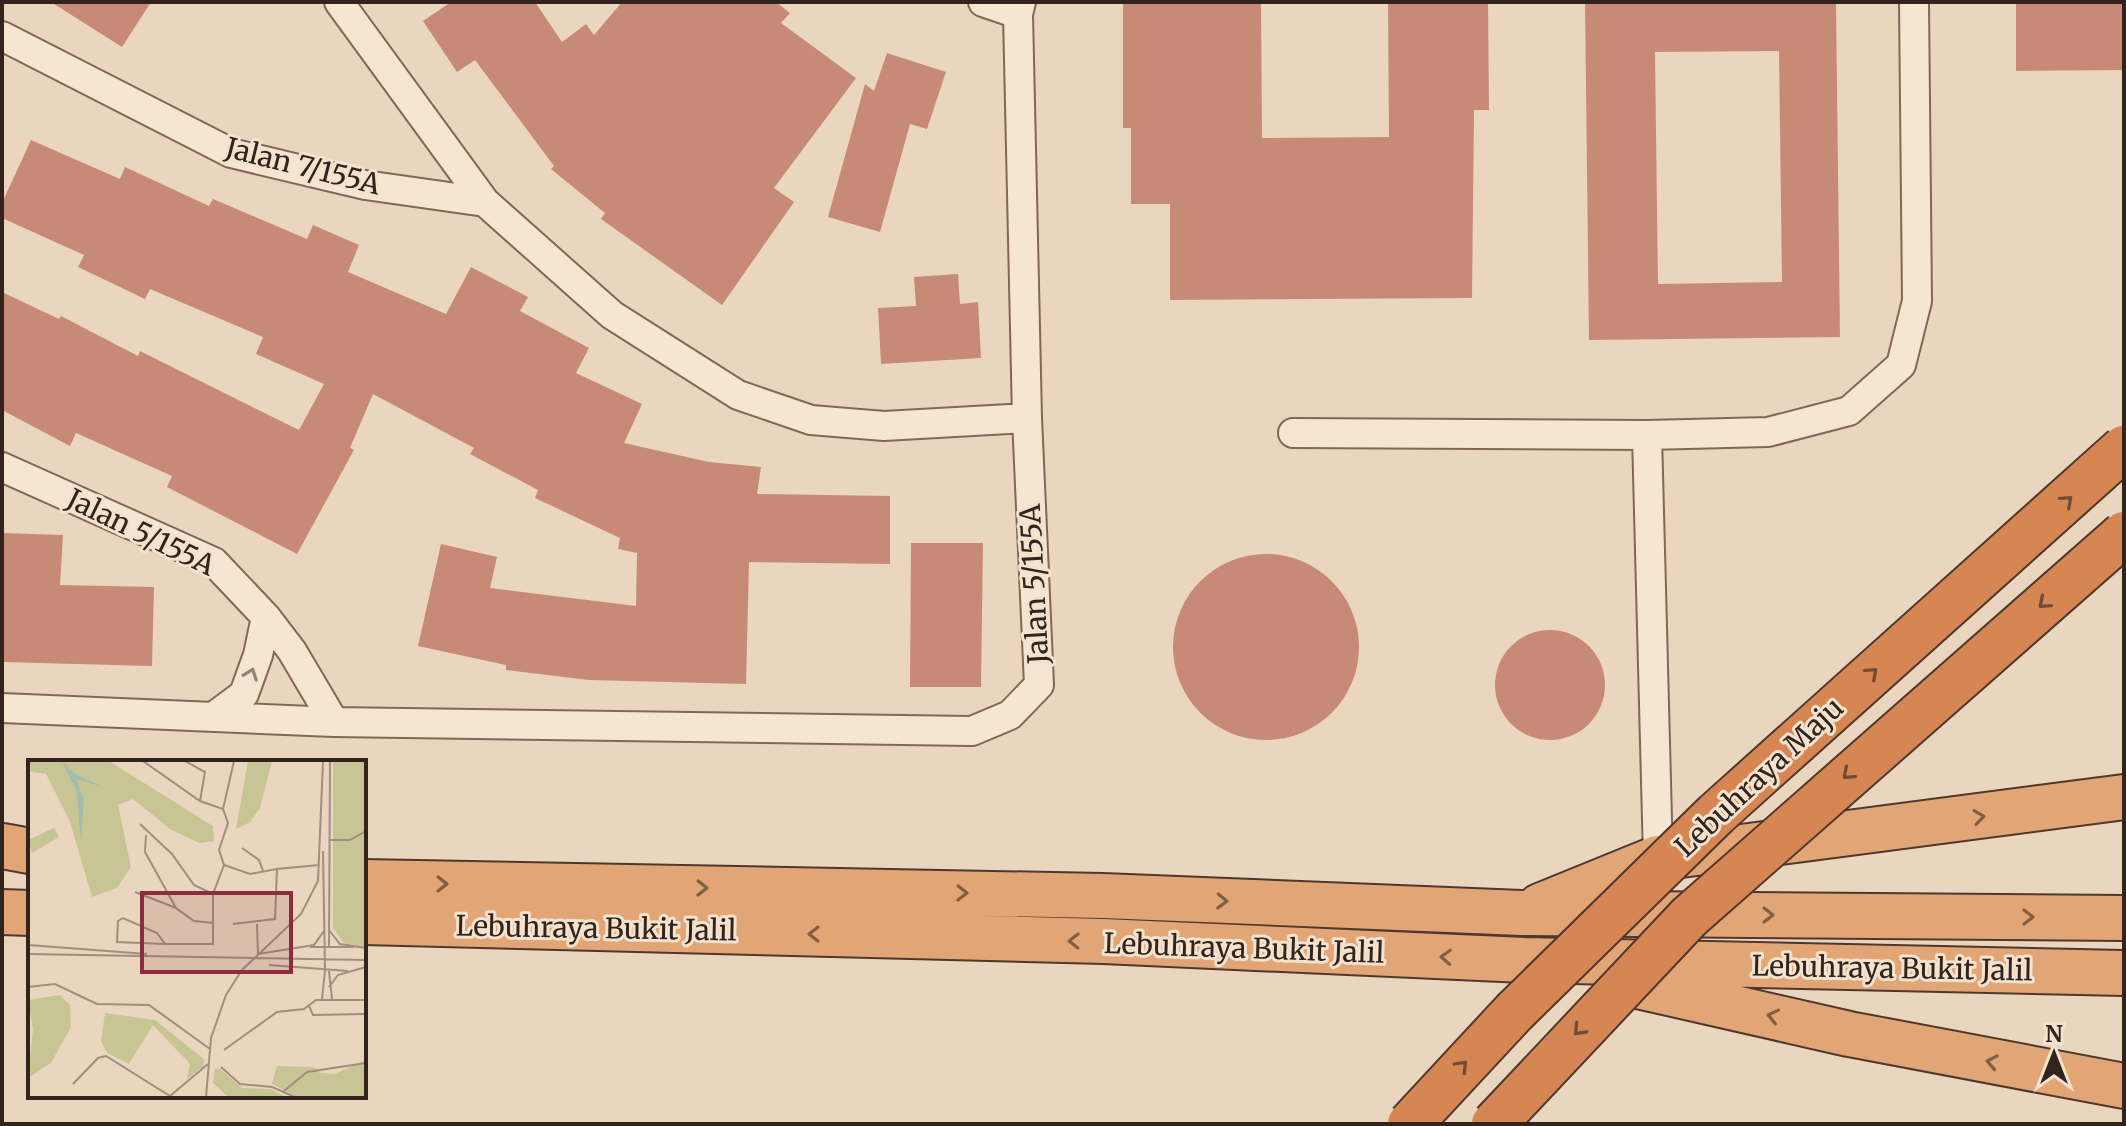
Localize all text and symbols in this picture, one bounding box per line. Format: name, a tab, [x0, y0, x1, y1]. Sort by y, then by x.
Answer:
street label: Jalan 7/155A	[221, 129, 384, 203]
street label: Jalan 5/155A	[60, 480, 221, 583]
one-way arrow	[2057, 496, 2072, 510]
street label: Jalan 5/155A	[1012, 503, 1056, 666]
one-way arrow	[2039, 594, 2054, 608]
one-way arrow	[241, 668, 258, 682]
one-way arrow	[1863, 669, 1878, 683]
street label: Lebuhraya Maju	[1667, 690, 1851, 864]
inset map	[28, 760, 366, 1098]
one-way arrow	[1842, 764, 1857, 779]
one-way arrow	[1972, 809, 1986, 826]
one-way arrow	[436, 875, 449, 893]
one-way arrow	[696, 880, 709, 897]
one-way arrow	[956, 884, 969, 902]
one-way arrow	[1216, 892, 1229, 909]
one-way arrow	[1762, 906, 1775, 924]
street label: Lebuhraya Bukit Jalil	[455, 908, 737, 948]
one-way arrow	[2022, 909, 2035, 926]
one-way arrow	[807, 925, 820, 943]
street label: Lebuhraya Bukit Jalil	[1103, 925, 1385, 971]
one-way arrow	[1067, 932, 1080, 949]
one-way arrow	[1439, 948, 1452, 965]
street label: Lebuhraya Bukit Jalil	[1751, 948, 2033, 988]
one-way arrow	[1766, 1009, 1780, 1026]
north arrow	[2014, 1014, 2094, 1094]
text: N	[2045, 1020, 2063, 1048]
one-way arrow	[1574, 1021, 1588, 1036]
one-way arrow	[1985, 1054, 1999, 1071]
one-way arrow	[1453, 1061, 1467, 1075]

